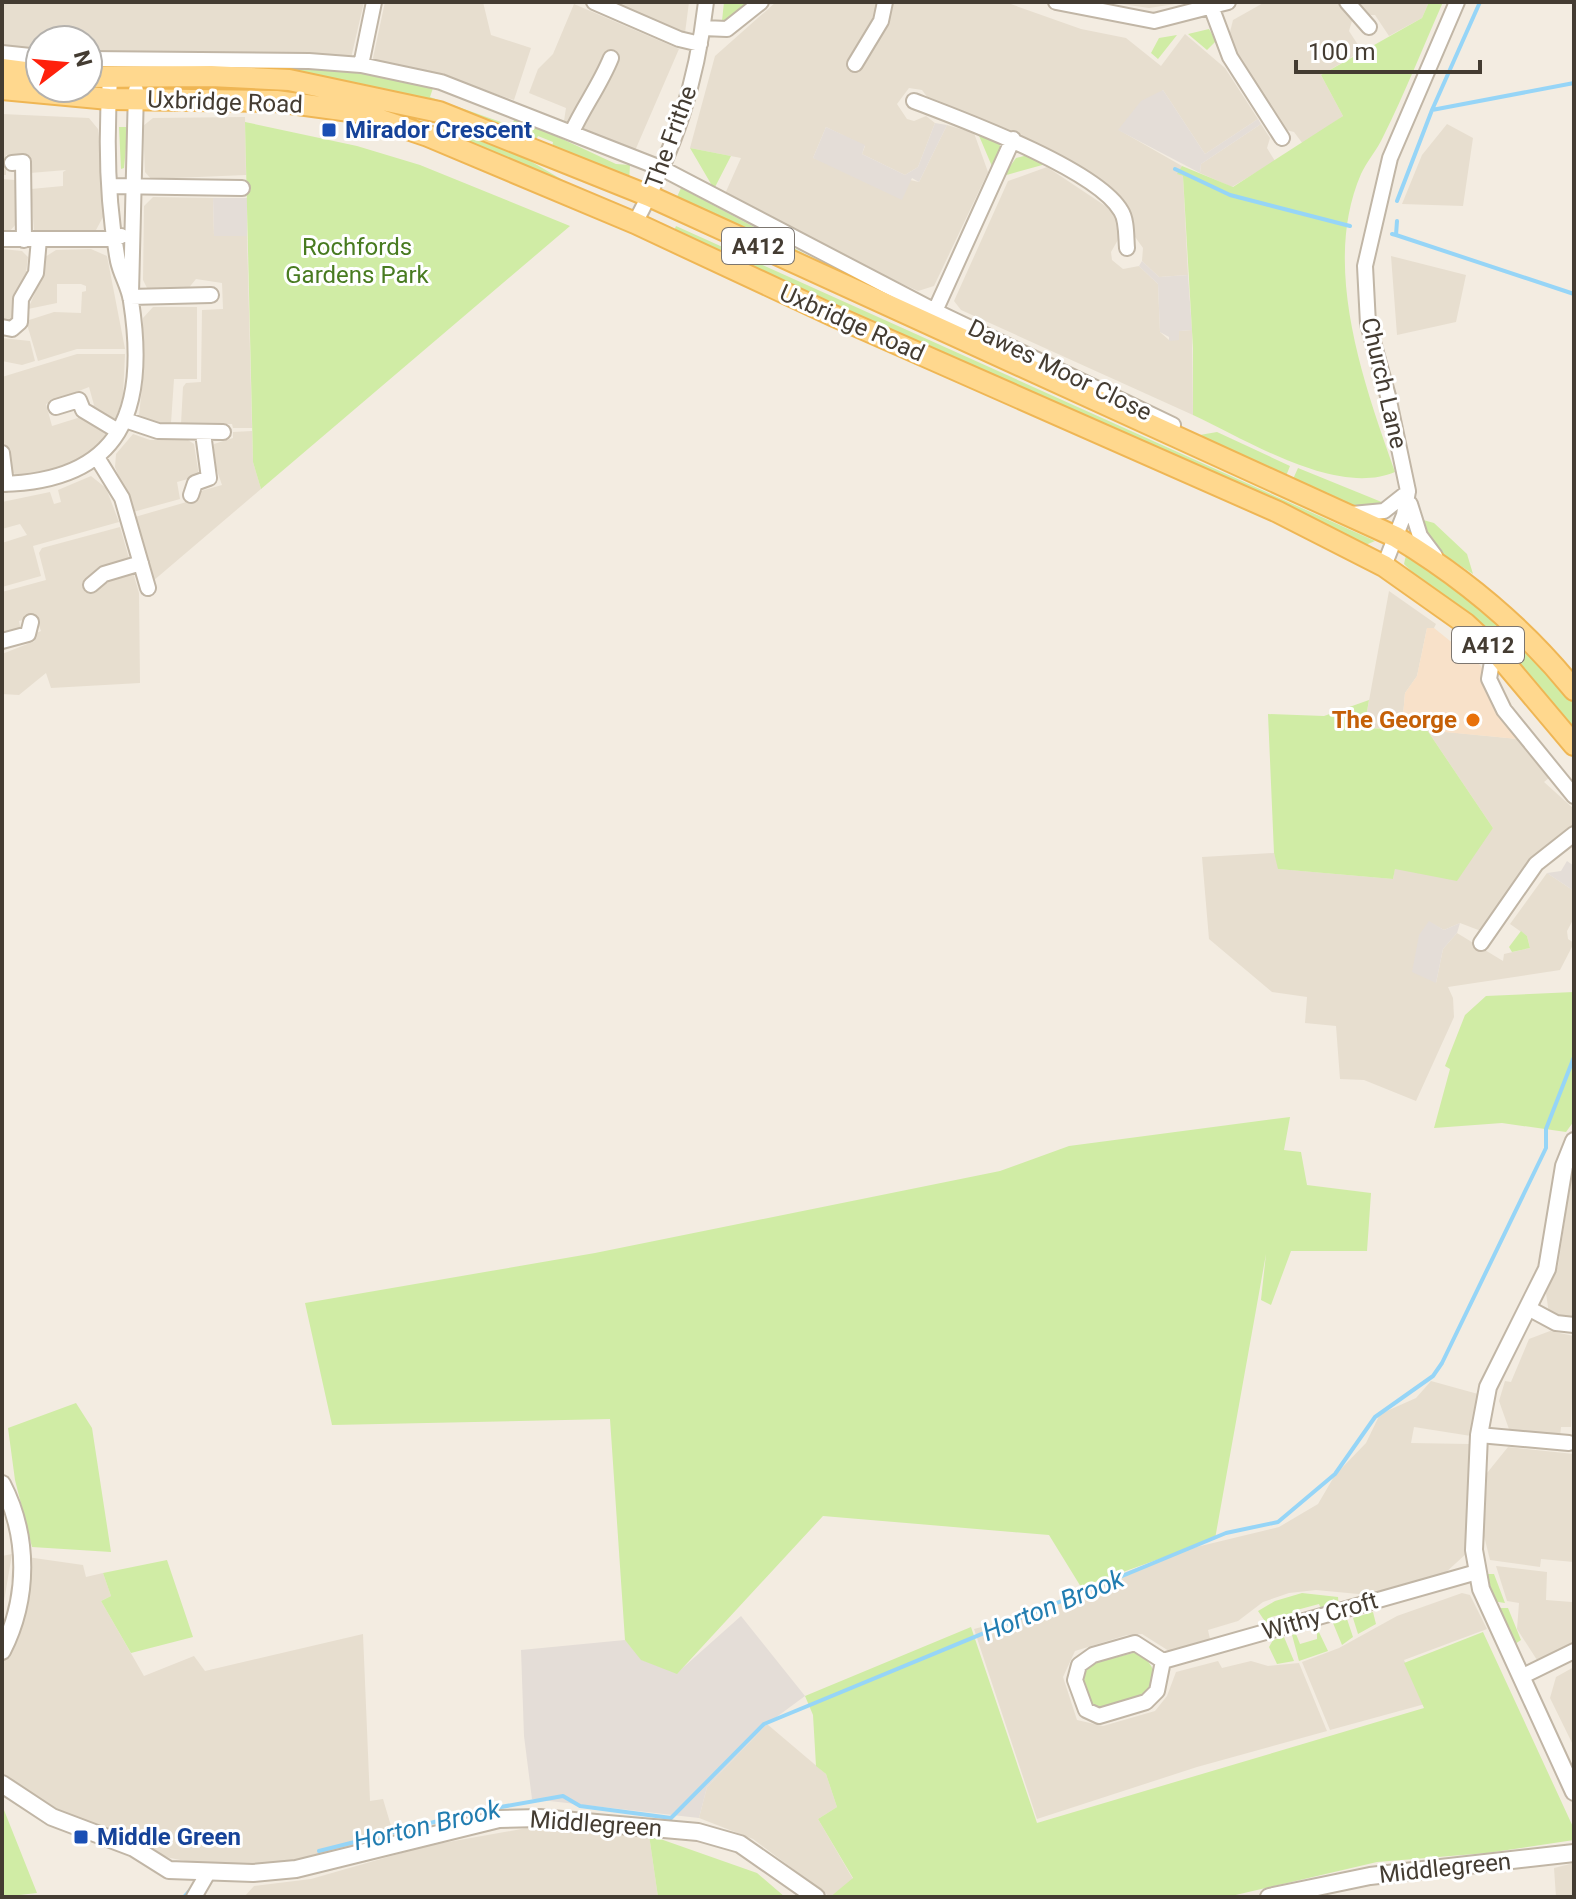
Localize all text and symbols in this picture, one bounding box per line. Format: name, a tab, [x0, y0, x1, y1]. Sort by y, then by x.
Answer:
north arrow	[24, 24, 104, 104]
scale bar	[1296, 24, 1480, 74]
text: 100 m	[1308, 38, 1375, 66]
text: N	[69, 48, 97, 70]
street label: The Frithe	[640, 82, 702, 192]
street label: Uxbridge Road	[147, 85, 303, 119]
place label: Mirador Crescent	[345, 116, 532, 144]
marker: Mirador Crescent	[320, 121, 338, 139]
road number: A412	[722, 228, 794, 264]
park label: Rochfords Gardens Park	[285, 233, 430, 289]
street label: Uxbridge Road	[775, 279, 929, 367]
street label: Dawes Moor Close	[964, 313, 1156, 427]
street label: Church Lane	[1355, 315, 1413, 451]
road number: A412	[1452, 627, 1524, 663]
place label: The George	[1332, 706, 1457, 734]
marker: The George	[1464, 711, 1482, 729]
water label: Horton Brook	[978, 1563, 1129, 1647]
street label: Withy Croft	[1259, 1586, 1381, 1646]
water label: Horton Brook	[351, 1793, 505, 1856]
street label: Middlegreen	[529, 1805, 663, 1843]
place label: Middle Green	[97, 1823, 241, 1851]
marker: Middle Green	[72, 1828, 90, 1846]
street label: Middlegreen	[1378, 1847, 1512, 1889]

